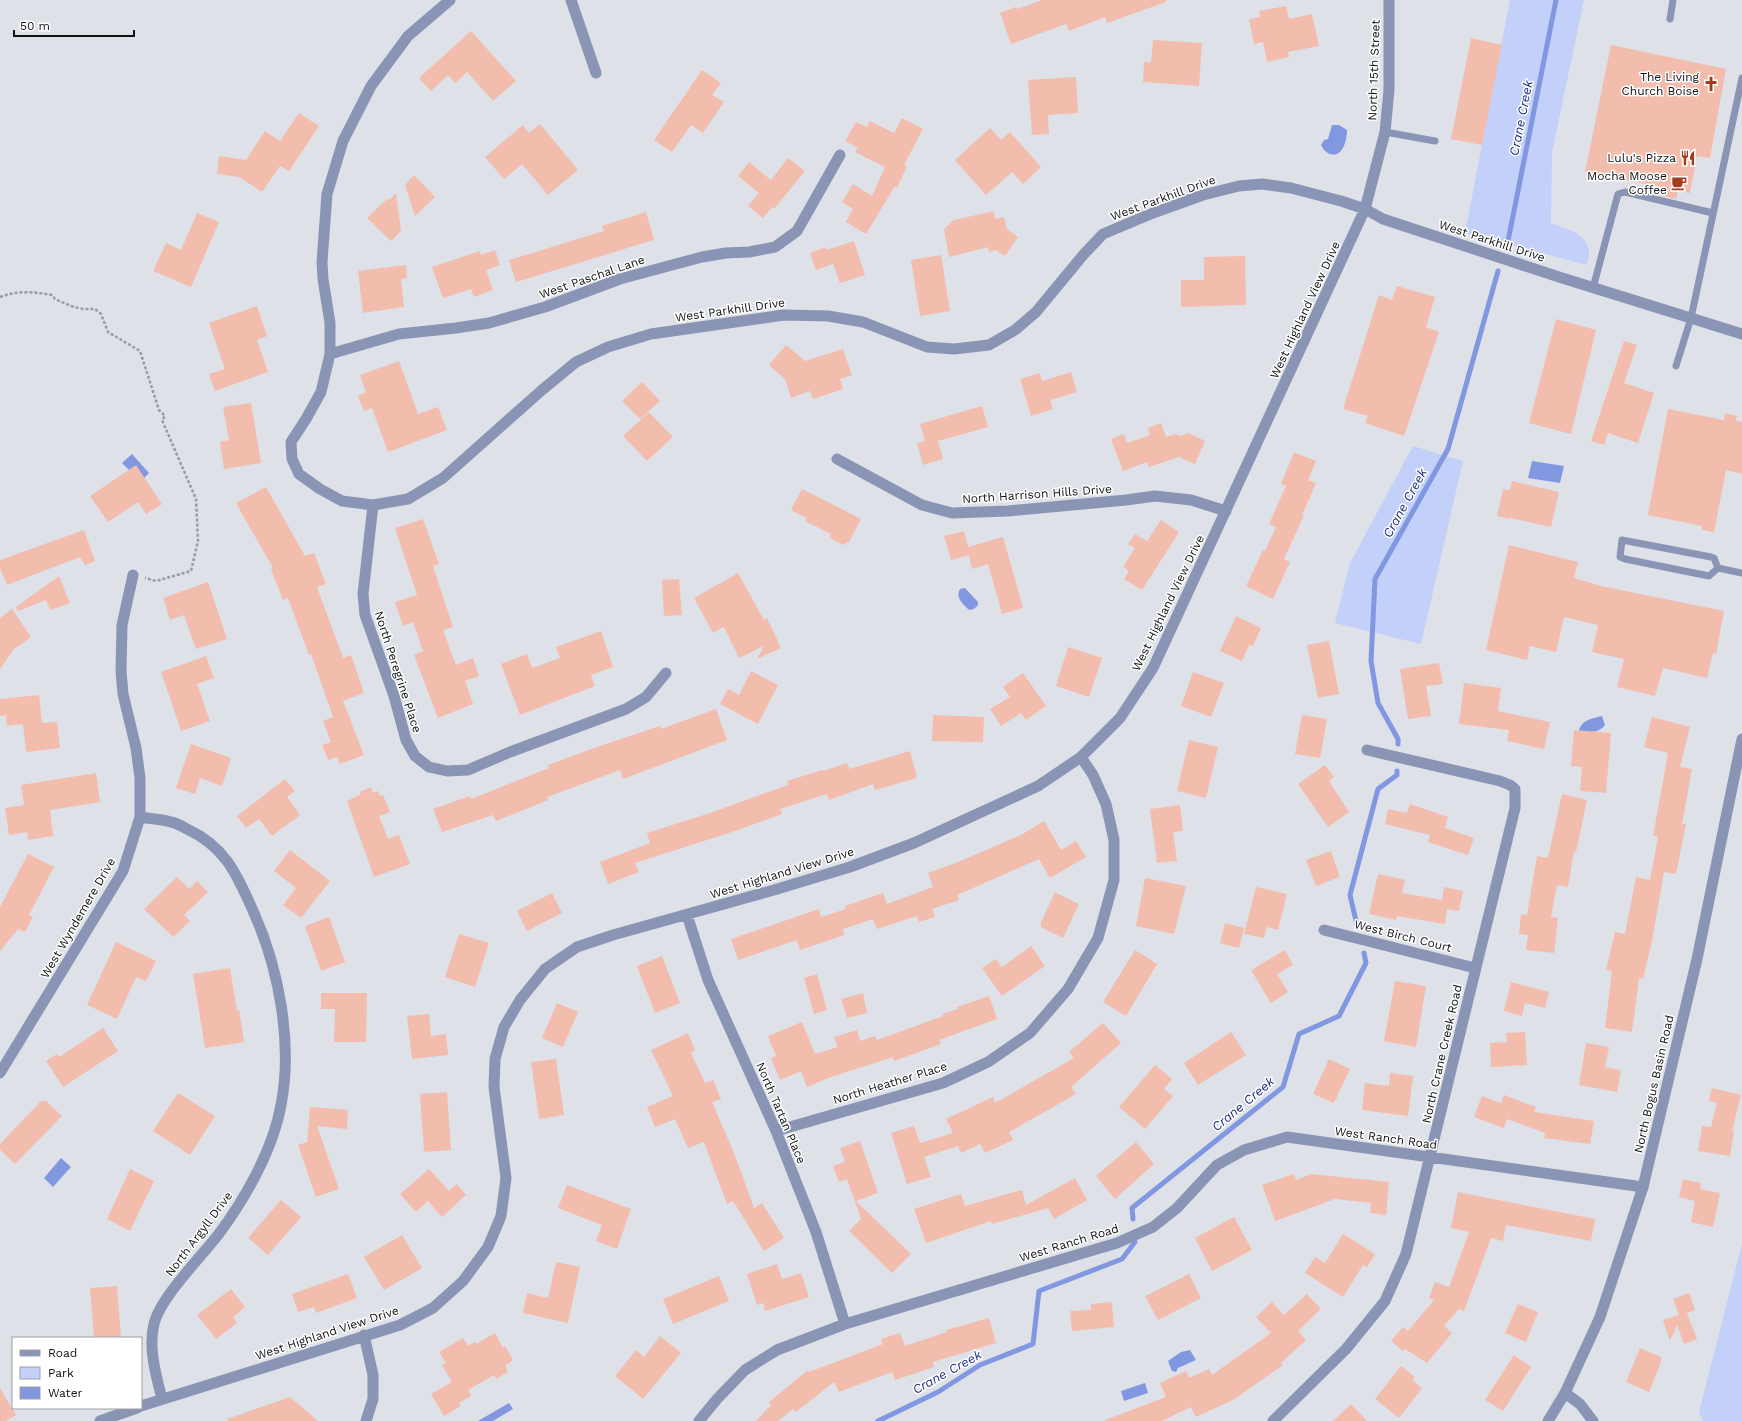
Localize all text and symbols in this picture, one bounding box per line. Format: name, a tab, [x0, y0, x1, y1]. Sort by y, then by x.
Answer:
scale bar	[14, 12, 134, 38]
text: 50 m	[20, 19, 50, 33]
street label: North 15th Street	[1365, 19, 1383, 121]
place label: The Living Church Boise	[1622, 70, 1700, 98]
church icon: The Living Church Boise	[1702, 75, 1720, 93]
water label: Crane Creek	[1506, 78, 1536, 157]
restaurant icon: Lulu's Pizza	[1679, 149, 1697, 167]
place label: Lulu's Pizza	[1607, 151, 1676, 165]
place label: Mocha Moose Coffee	[1587, 169, 1667, 197]
street label: West Parkhill Drive	[1109, 172, 1218, 224]
cafe icon: Mocha Moose Coffee	[1670, 174, 1688, 192]
street label: West Parkhill Drive	[1437, 217, 1547, 265]
street label: West Highland View Drive	[1267, 239, 1343, 381]
street label: West Paschal Lane	[537, 252, 647, 302]
street label: West Parkhill Drive	[674, 295, 786, 325]
water label: Crane Creek	[1380, 465, 1431, 540]
street label: North Harrison Hills Drive	[962, 482, 1112, 506]
street label: West Highland View Drive	[1129, 533, 1207, 673]
street label: North Peregrine Place	[372, 609, 424, 735]
street label: West Highland View Drive	[708, 844, 856, 902]
street label: West Wyndemere Drive	[38, 855, 118, 981]
street label: West Birch Court	[1353, 917, 1453, 955]
street label: North Crane Creek Road	[1419, 983, 1465, 1125]
street label: North Bogus Basin Road	[1631, 1014, 1677, 1154]
street label: North Heather Place	[831, 1059, 949, 1107]
street label: North Tartan Place	[753, 1060, 809, 1166]
water label: Crane Creek	[1209, 1073, 1278, 1134]
street label: West Ranch Road	[1334, 1124, 1438, 1152]
street label: North Argyll Drive	[163, 1189, 235, 1279]
street label: West Ranch Road	[1018, 1221, 1120, 1265]
street label: West Highland View Drive	[254, 1303, 400, 1363]
legend	[12, 1337, 142, 1409]
text: Road	[48, 1346, 77, 1360]
water label: Crane Creek	[910, 1346, 985, 1397]
text: Park	[48, 1366, 74, 1380]
text: Water	[48, 1386, 83, 1400]

